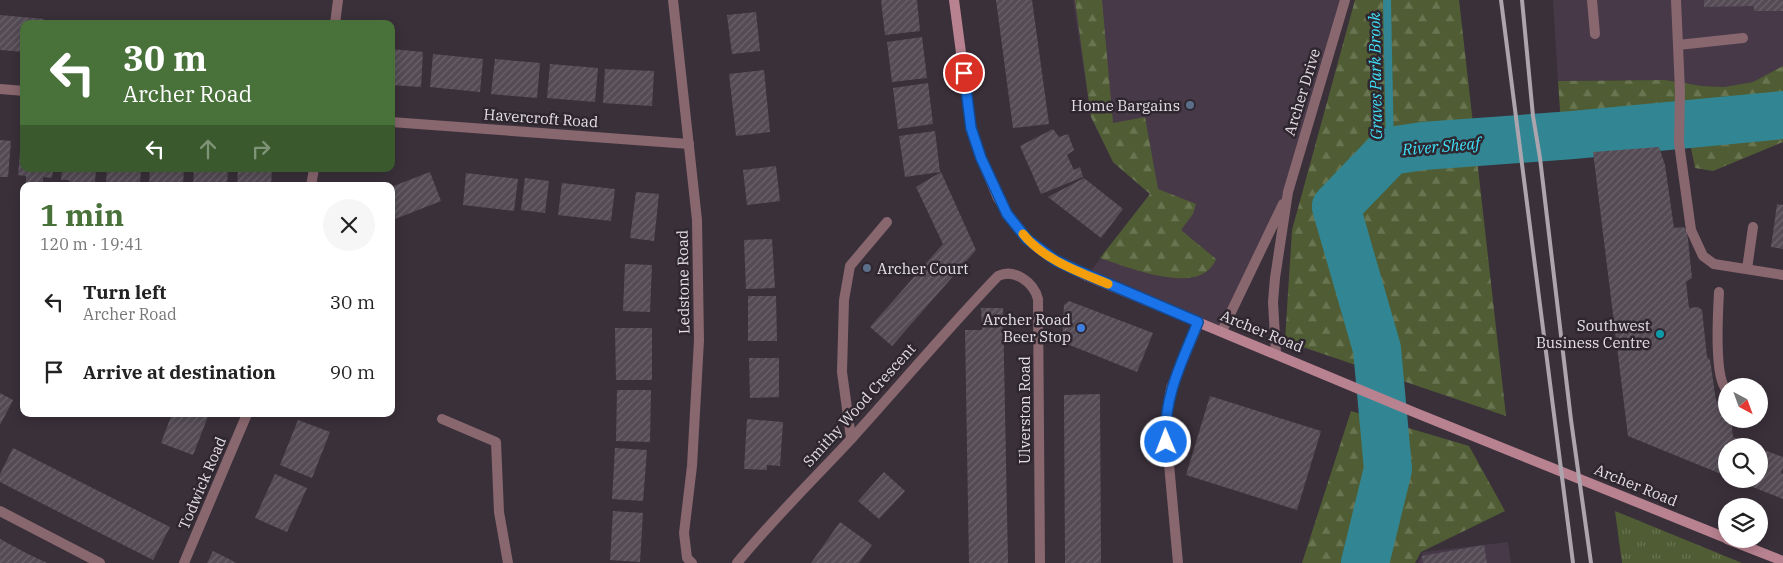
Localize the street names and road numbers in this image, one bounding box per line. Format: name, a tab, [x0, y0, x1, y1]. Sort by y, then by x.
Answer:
street label: Archer Drive	[1280, 46, 1324, 138]
street label: Havercroft Road	[483, 105, 599, 131]
street label: Ledstone Road	[673, 230, 693, 334]
street label: Archer Road	[1218, 306, 1306, 356]
street label: Smithy Wood Crescent	[799, 339, 919, 471]
street label: Ulverston Road	[1015, 356, 1034, 464]
street label: Todwick Road	[174, 434, 230, 532]
street label: Archer Road	[1592, 460, 1680, 510]

